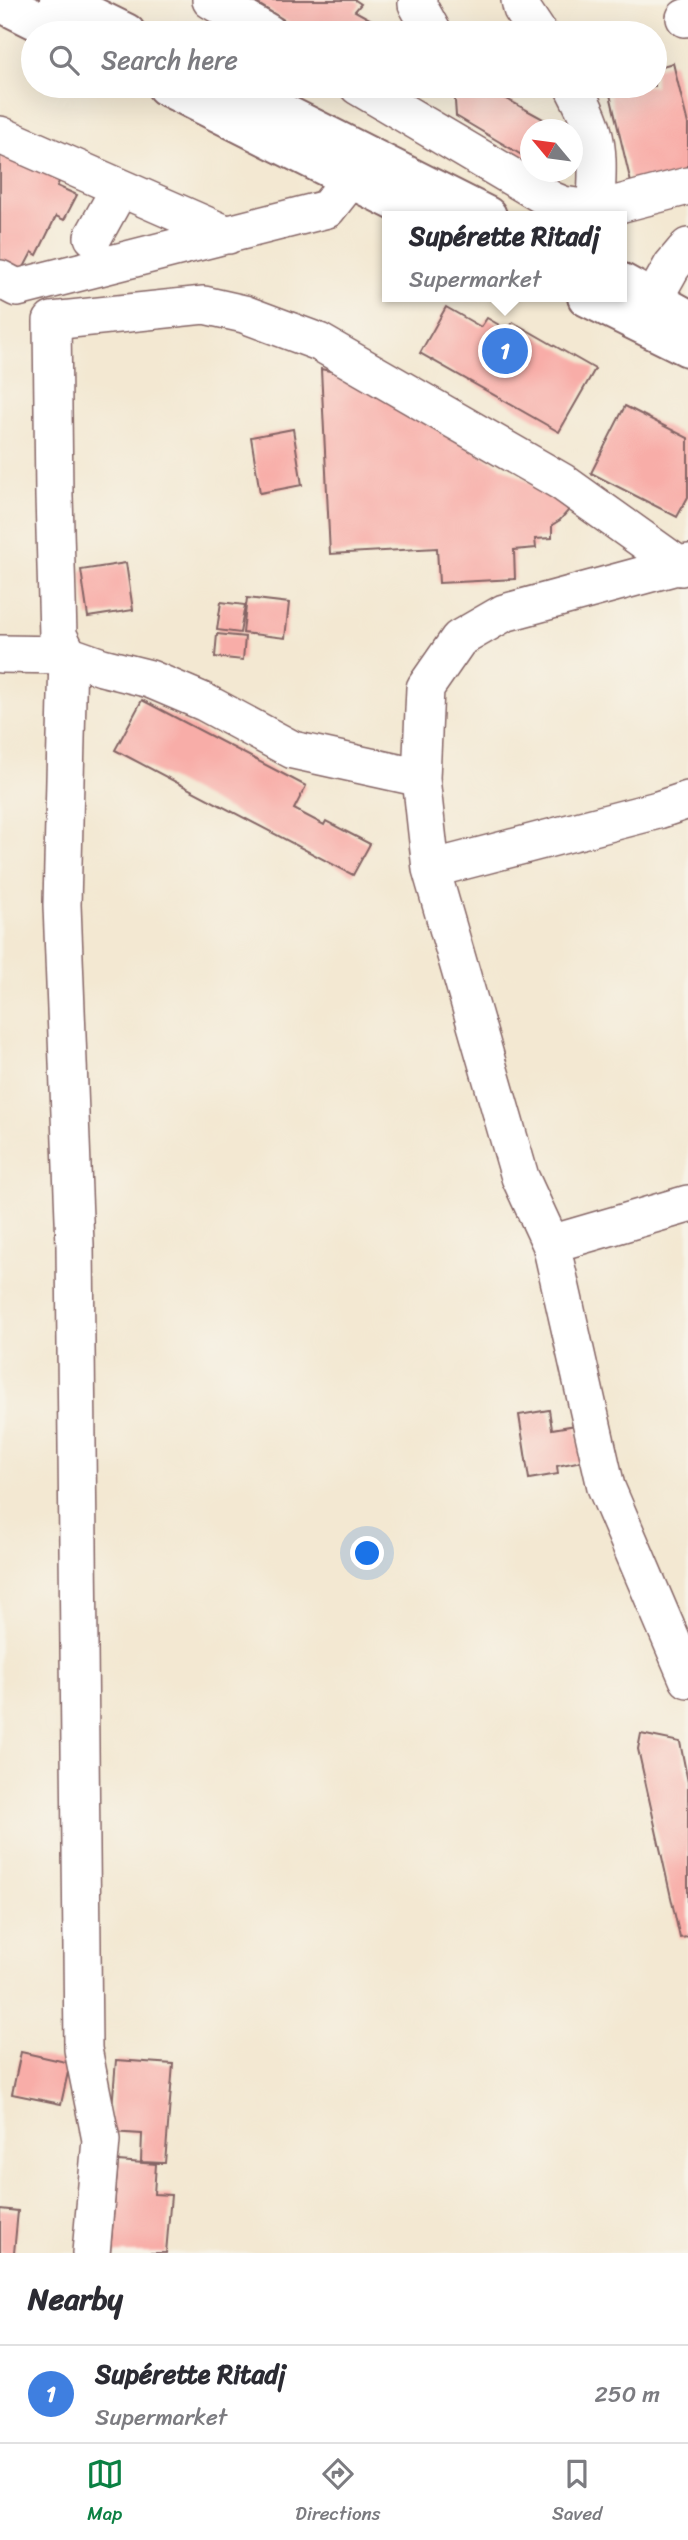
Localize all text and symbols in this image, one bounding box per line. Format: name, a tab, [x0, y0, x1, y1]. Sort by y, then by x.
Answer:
search box	[21, 21, 667, 98]
text: Search here	[101, 37, 238, 83]
icon: search	[45, 41, 83, 79]
north arrow	[520, 119, 583, 182]
popup	[382, 211, 627, 302]
text: Supérette Ritadj	[409, 213, 600, 259]
text: Supermarket	[409, 259, 541, 300]
pin: 1	[482, 325, 528, 377]
your location	[350, 1536, 384, 1570]
text: Nearby	[28, 2272, 123, 2326]
text: Supérette Ritadj	[95, 2351, 286, 2397]
text: 1	[46, 2374, 56, 2415]
text: 250 m	[594, 2374, 660, 2415]
text: Supermarket	[95, 2397, 227, 2438]
tab: Map	[86, 2455, 124, 2530]
tab: Directions	[295, 2455, 381, 2530]
tab: Saved	[552, 2455, 602, 2530]

